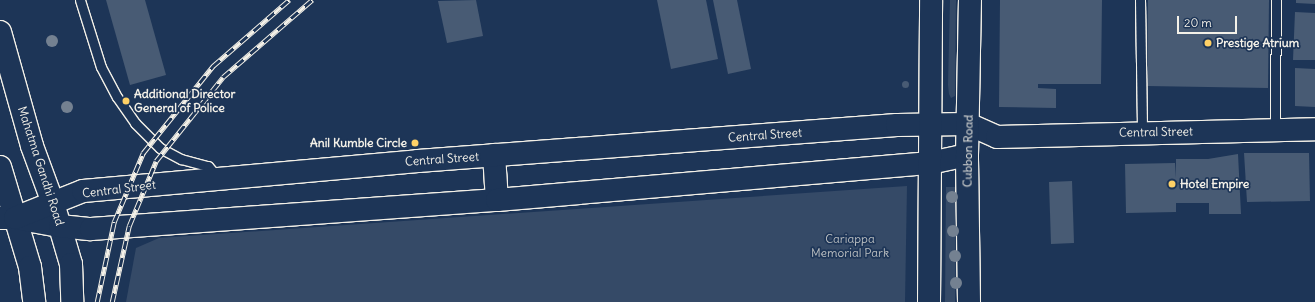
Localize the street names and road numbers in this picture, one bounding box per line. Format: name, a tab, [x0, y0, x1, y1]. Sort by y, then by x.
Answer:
street label: Mahatma Gandhi Road	[15, 104, 67, 228]
street label: Cubbon Road	[960, 115, 976, 187]
street label: Central Street	[1119, 124, 1193, 140]
street label: Central Street	[728, 125, 802, 145]
street label: Central Street	[405, 149, 479, 169]
street label: Central Street	[81, 177, 157, 201]

